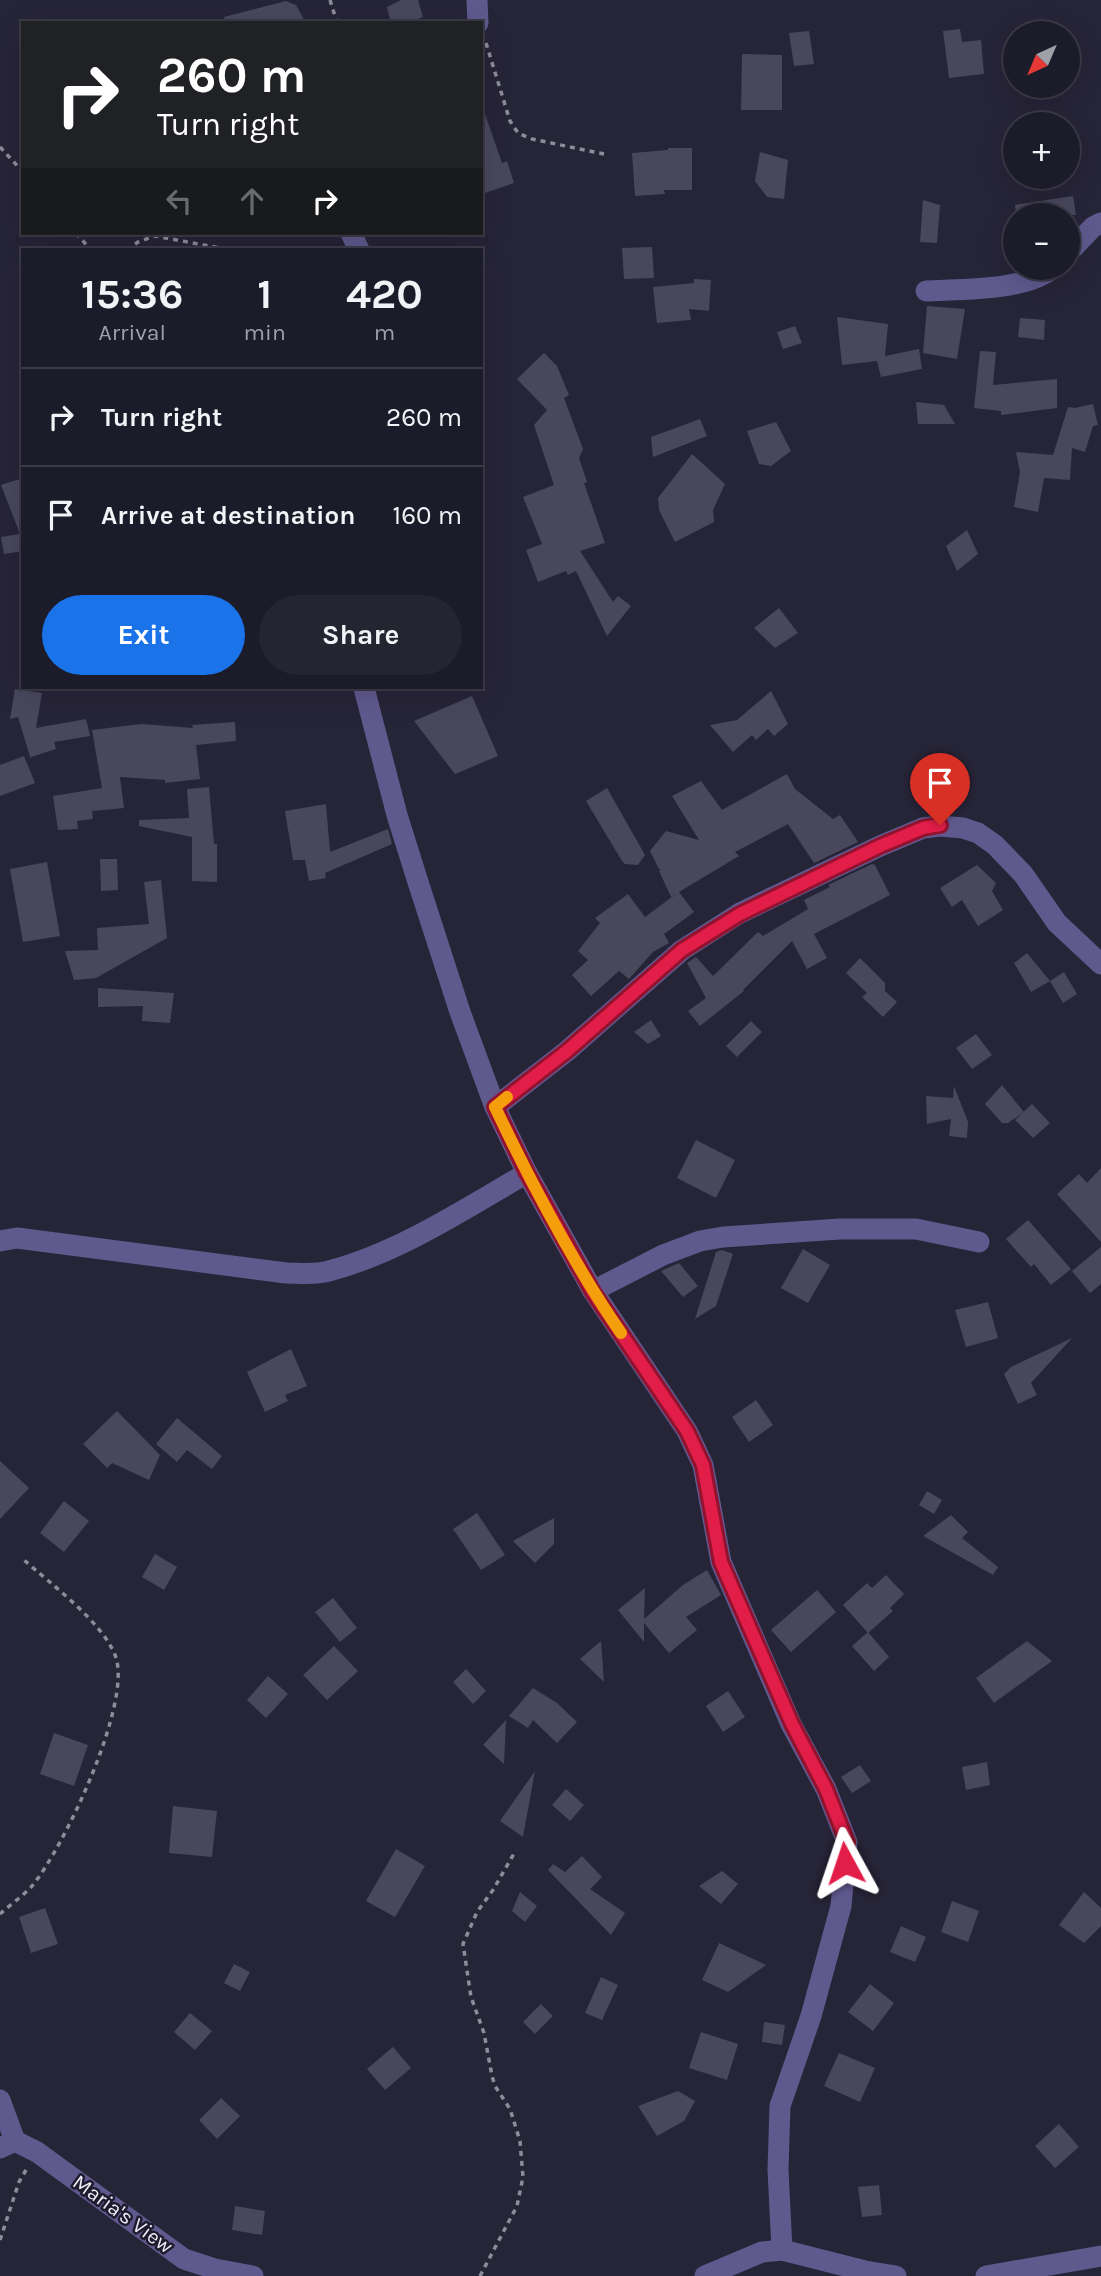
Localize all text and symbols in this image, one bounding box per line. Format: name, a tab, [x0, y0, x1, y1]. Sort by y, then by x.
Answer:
north arrow	[1003, 21, 1080, 98]
map controls	[1003, 21, 1080, 280]
text: 260 m	[157, 47, 306, 104]
icon: right	[42, 49, 133, 140]
text: Turn right	[157, 106, 299, 143]
button: +	[1003, 112, 1080, 189]
icon: left	[160, 182, 198, 220]
icon: ahead	[233, 182, 271, 220]
icon: right	[306, 182, 344, 220]
button: −	[1003, 203, 1080, 280]
text: 15:36	[81, 269, 183, 319]
text: 1	[257, 269, 272, 319]
text: 420	[346, 269, 423, 319]
text: Arrival	[99, 319, 166, 346]
text: min	[244, 319, 286, 346]
text: m	[374, 319, 395, 346]
icon: right	[42, 398, 80, 436]
text: Turn right	[101, 402, 222, 433]
text: 260 m	[386, 402, 462, 433]
icon: arrive	[42, 496, 80, 534]
text: Arrive at destination	[101, 500, 355, 531]
text: 160 m	[393, 500, 462, 531]
button: Exit	[42, 595, 245, 675]
button: Share	[259, 595, 462, 675]
pin	[910, 753, 970, 825]
icon: arrive	[921, 764, 959, 802]
position arrow	[808, 1826, 882, 1900]
street label: Maria's View	[68, 2170, 178, 2258]

